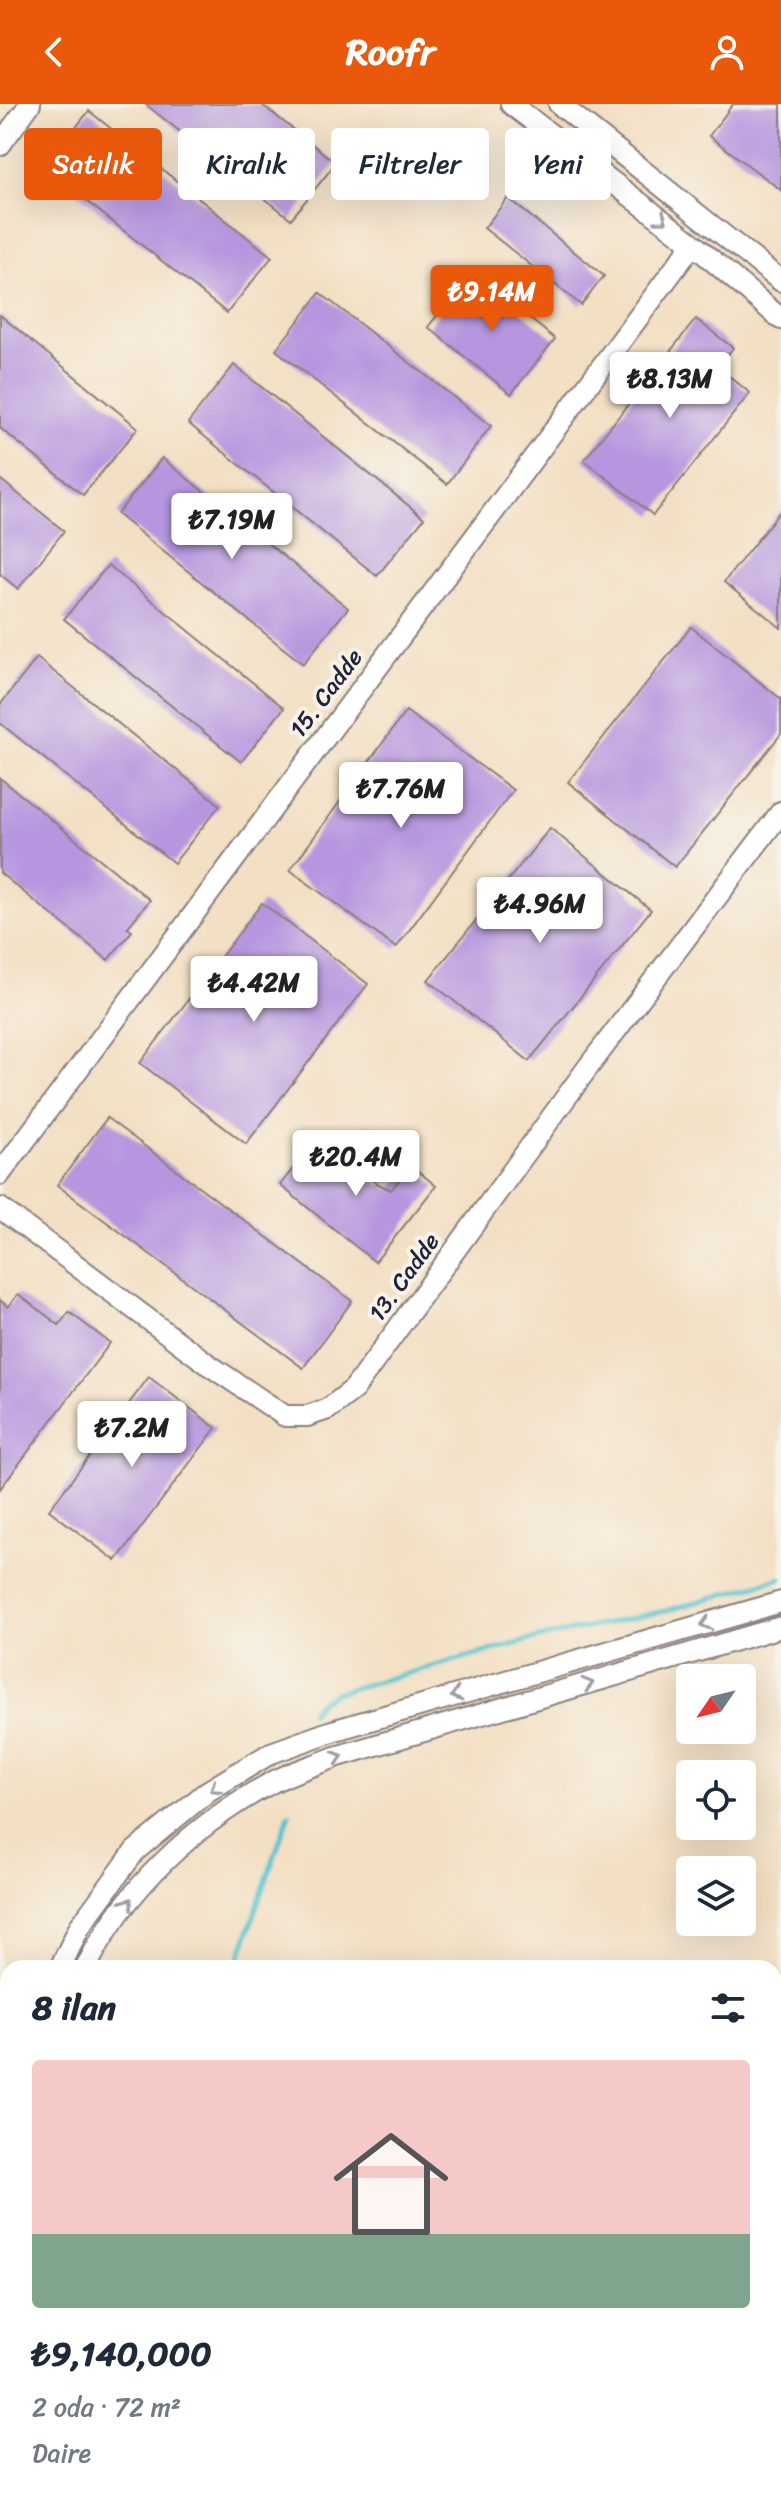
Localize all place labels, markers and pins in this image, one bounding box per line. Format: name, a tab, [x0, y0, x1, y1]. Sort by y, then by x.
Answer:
pin: ₺9.14M	[427, 265, 557, 333]
pin: ₺8.13M	[605, 352, 735, 420]
pin: ₺7.19M	[167, 493, 297, 561]
pin: ₺7.76M	[336, 762, 466, 830]
pin: ₺4.96M	[475, 877, 605, 945]
pin: ₺4.42M	[189, 956, 319, 1024]
pin: ₺20.4M	[291, 1130, 421, 1198]
pin: ₺7.2M	[76, 1401, 188, 1469]

